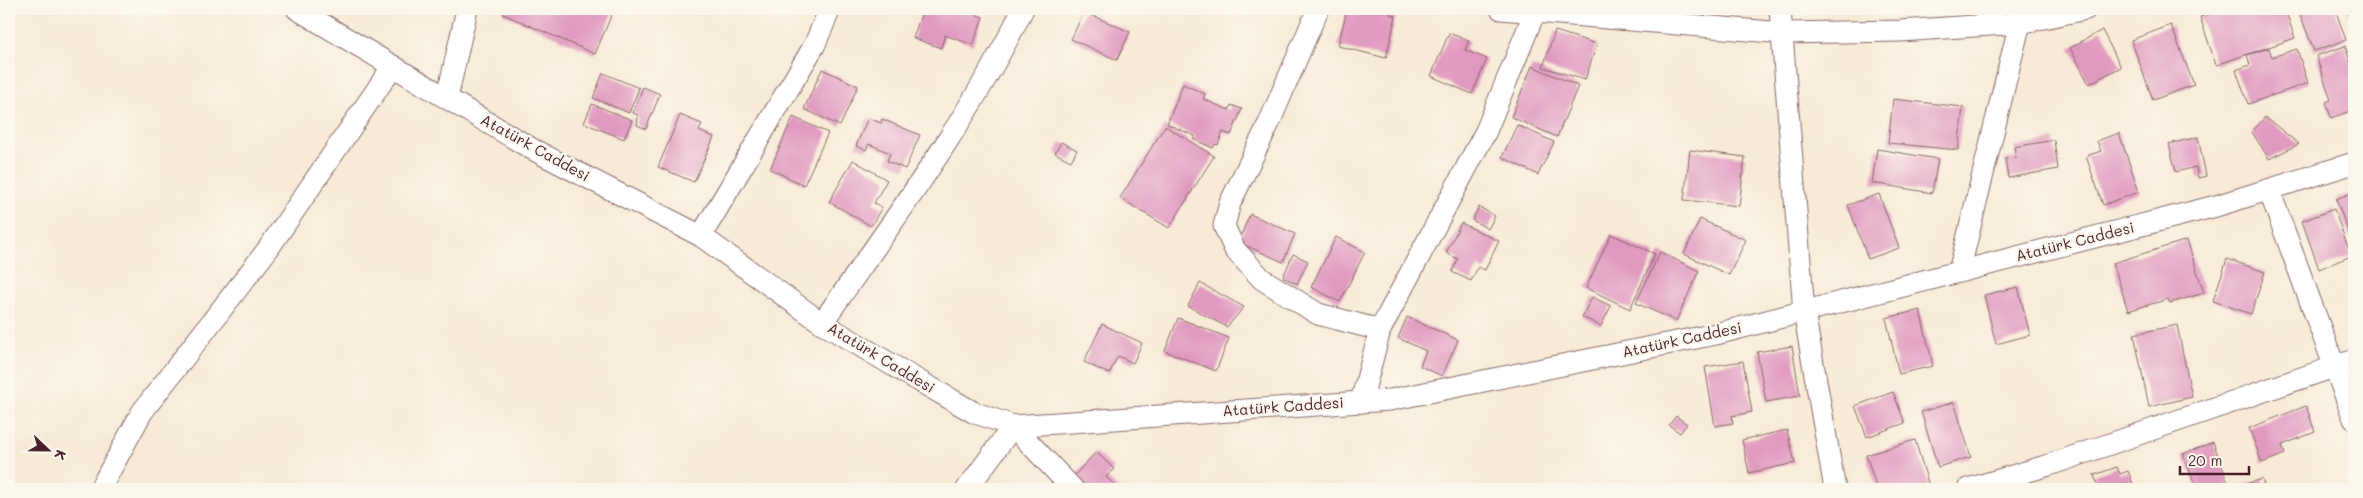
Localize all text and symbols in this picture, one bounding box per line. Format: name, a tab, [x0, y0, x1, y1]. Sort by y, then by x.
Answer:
street label: Atatürk Caddesi	[477, 109, 594, 185]
street label: Atatürk Caddesi	[2013, 217, 2136, 265]
street label: Atatürk Caddesi	[824, 317, 939, 397]
street label: Atatürk Caddesi	[1620, 317, 1743, 361]
street label: Atatürk Caddesi	[1222, 392, 1344, 420]
north arrow	[22, 426, 72, 476]
scale bar	[2180, 443, 2249, 475]
text: K	[50, 447, 71, 463]
text: 20 m	[2188, 450, 2222, 470]

